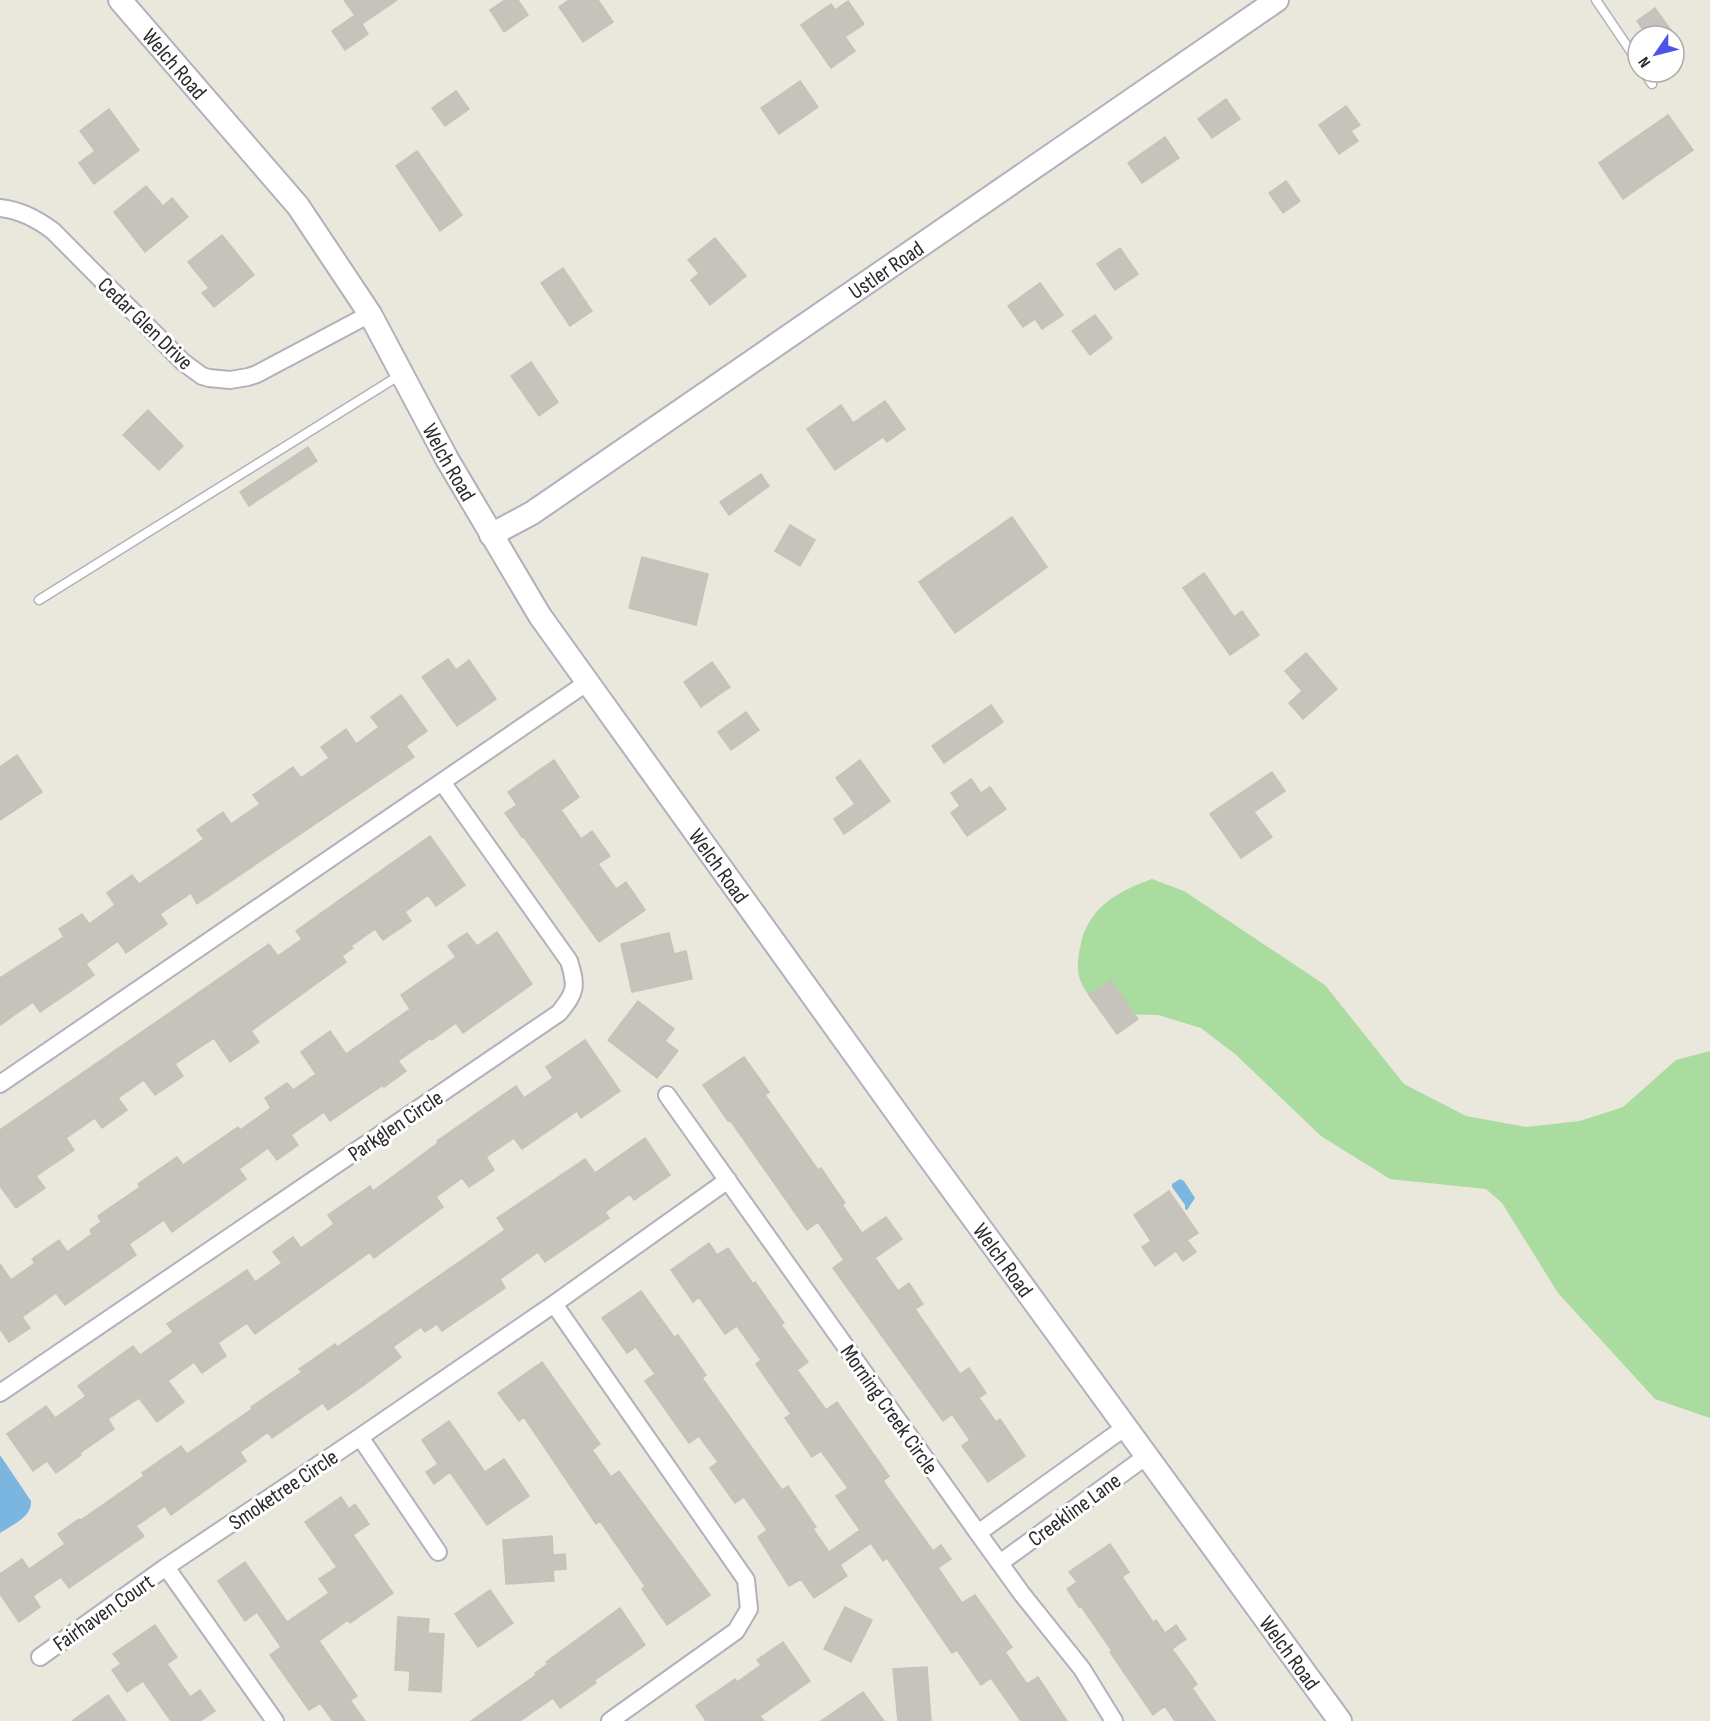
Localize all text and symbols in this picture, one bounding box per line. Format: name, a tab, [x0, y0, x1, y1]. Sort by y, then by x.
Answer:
street label: Welch Road	[136, 23, 212, 106]
north arrow	[1626, 24, 1686, 84]
text: N	[1635, 53, 1655, 71]
street label: Ustler Road	[844, 235, 929, 306]
street label: Cedar Glen Drive	[92, 272, 198, 376]
street label: Welch Road	[416, 419, 481, 507]
street label: Welch Road	[682, 824, 754, 909]
street label: Parkglen Circle	[343, 1085, 448, 1168]
street label: Welch Road	[966, 1218, 1038, 1303]
street label: Morning Creek Circle	[834, 1340, 944, 1480]
street label: Smoketree Circle	[224, 1444, 344, 1537]
street label: Creekline Lane	[1023, 1468, 1126, 1553]
street label: Fairhaven Court	[48, 1569, 160, 1658]
street label: Welch Road	[1253, 1611, 1325, 1696]

